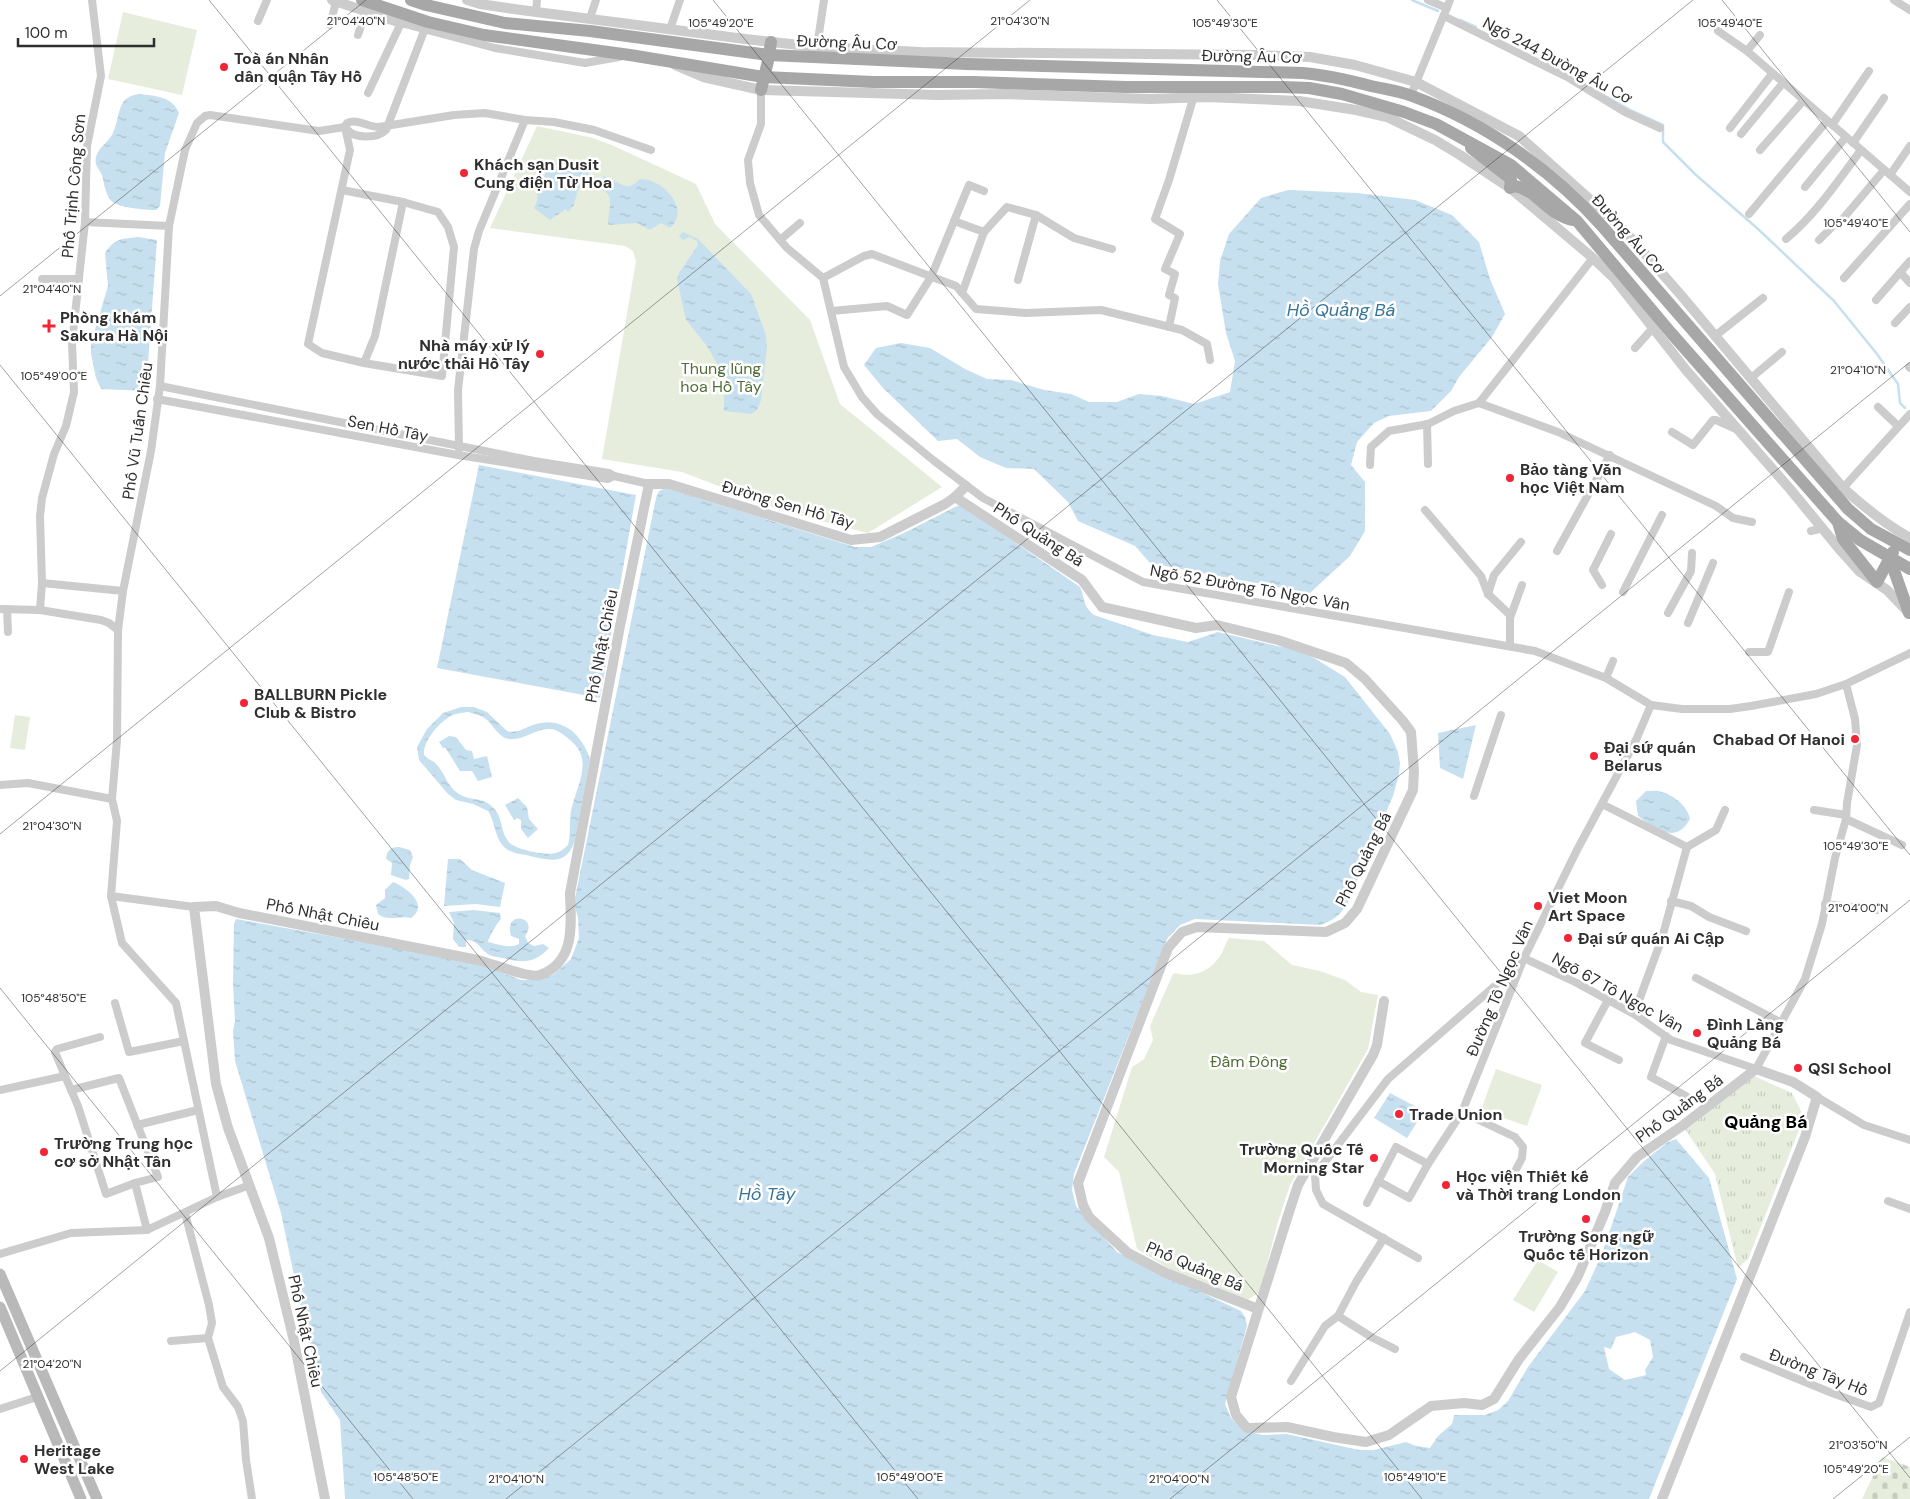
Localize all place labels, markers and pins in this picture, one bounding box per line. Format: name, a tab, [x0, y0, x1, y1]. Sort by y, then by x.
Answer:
place label: Toà án Nhân dân quận Tây Hồ	[234, 48, 362, 87]
marker: Toà án Nhân dân quận Tây Hồ	[218, 61, 230, 73]
place label: Khách sạn Dusit Cung điện Từ Hoa	[474, 154, 612, 193]
marker: Khách sạn Dusit Cung điện Từ Hoa	[458, 167, 470, 179]
place label: Phòng khám Sakura Hà Nội	[60, 307, 168, 346]
marker: Phòng khám Sakura Hà Nội	[42, 319, 56, 333]
place label: Nhà máy xử lý nước thải Hồ Tây	[398, 335, 530, 374]
marker: Nhà máy xử lý nước thải Hồ Tây	[534, 348, 546, 360]
place label: Bảo tàng Văn học Việt Nam	[1520, 459, 1625, 498]
marker: Bảo tàng Văn học Việt Nam	[1504, 472, 1516, 484]
place label: BALLBURN Pickle Club & Bistro	[254, 684, 387, 723]
marker: BALLBURN Pickle Club & Bistro	[238, 697, 250, 709]
place label: Chabad Of Hanoi	[1713, 729, 1845, 750]
marker: Chabad Of Hanoi	[1849, 733, 1861, 745]
place label: Đại sứ quán Belarus	[1604, 737, 1696, 776]
marker: Đại sứ quán Belarus	[1588, 750, 1600, 762]
place label: Viet Moon Art Space	[1548, 887, 1627, 926]
marker: Viet Moon Art Space	[1532, 900, 1544, 912]
place label: Đại sứ quán Ai Cập	[1578, 928, 1724, 949]
marker: Đại sứ quán Ai Cập	[1562, 932, 1574, 944]
place label: Đình Làng Quảng Bá	[1707, 1014, 1784, 1053]
marker: Đình Làng Quảng Bá	[1691, 1027, 1703, 1039]
place label: QSI School	[1808, 1058, 1891, 1079]
marker: QSI School	[1792, 1062, 1804, 1074]
place label: Trade Union	[1409, 1104, 1502, 1125]
marker: Trade Union	[1393, 1108, 1405, 1120]
place label: Trường Trung học cơ sở Nhật Tân	[54, 1133, 193, 1172]
place label: Trường Quốc Tế Morning Star	[1239, 1139, 1364, 1178]
marker: Trường Trung học cơ sở Nhật Tân	[38, 1146, 50, 1158]
marker: Trường Quốc Tế Morning Star	[1368, 1152, 1380, 1164]
place label: Học viện Thiết kế và Thời trang London	[1456, 1166, 1621, 1205]
marker: Học viện Thiết kế và Thời trang London	[1440, 1179, 1452, 1191]
marker: Trường Song ngữ Quốc tế Horizon	[1580, 1213, 1592, 1225]
place label: Trường Song ngữ Quốc tế Horizon	[1518, 1226, 1654, 1265]
place label: Heritage West Lake	[34, 1440, 115, 1479]
marker: Heritage West Lake	[18, 1453, 30, 1465]

